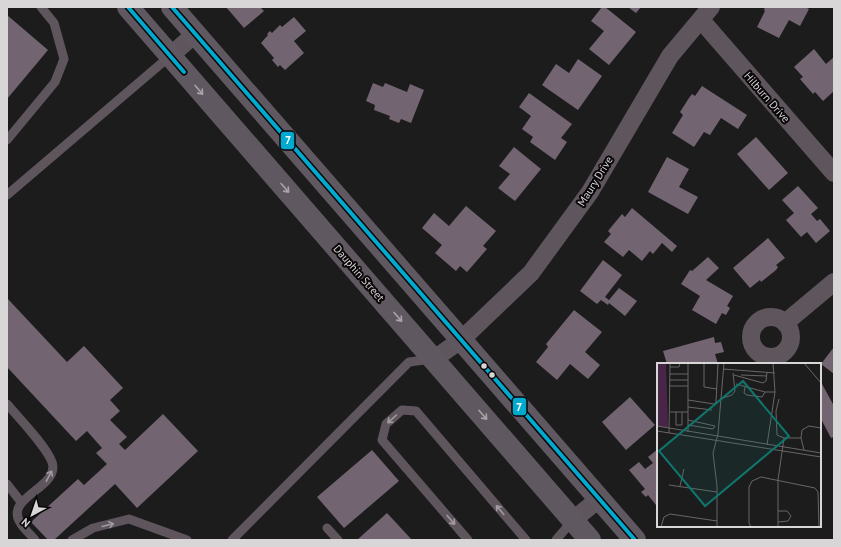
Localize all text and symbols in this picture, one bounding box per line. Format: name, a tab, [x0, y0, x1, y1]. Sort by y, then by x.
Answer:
street label: Hilburn Drive	[741, 69, 793, 126]
one-way arrow	[195, 84, 204, 95]
line badge: 7	[280, 131, 295, 150]
text: 7	[285, 133, 291, 147]
street label: Maury Drive	[574, 153, 616, 209]
one-way arrow	[280, 182, 289, 193]
street label: Dauphin Street	[331, 242, 388, 304]
one-way arrow	[393, 312, 402, 323]
unlabelled marker	[479, 361, 489, 371]
inset map	[657, 363, 821, 527]
unlabelled marker	[487, 370, 497, 380]
line badge: 7	[512, 397, 527, 416]
text: 7	[516, 400, 522, 414]
one-way arrow	[478, 410, 487, 421]
one-way arrow	[387, 414, 397, 424]
one-way arrow	[46, 470, 53, 482]
north arrow	[12, 495, 52, 535]
one-way arrow	[496, 505, 505, 516]
text: N	[18, 515, 33, 530]
one-way arrow	[447, 515, 456, 525]
one-way arrow	[101, 520, 114, 528]

